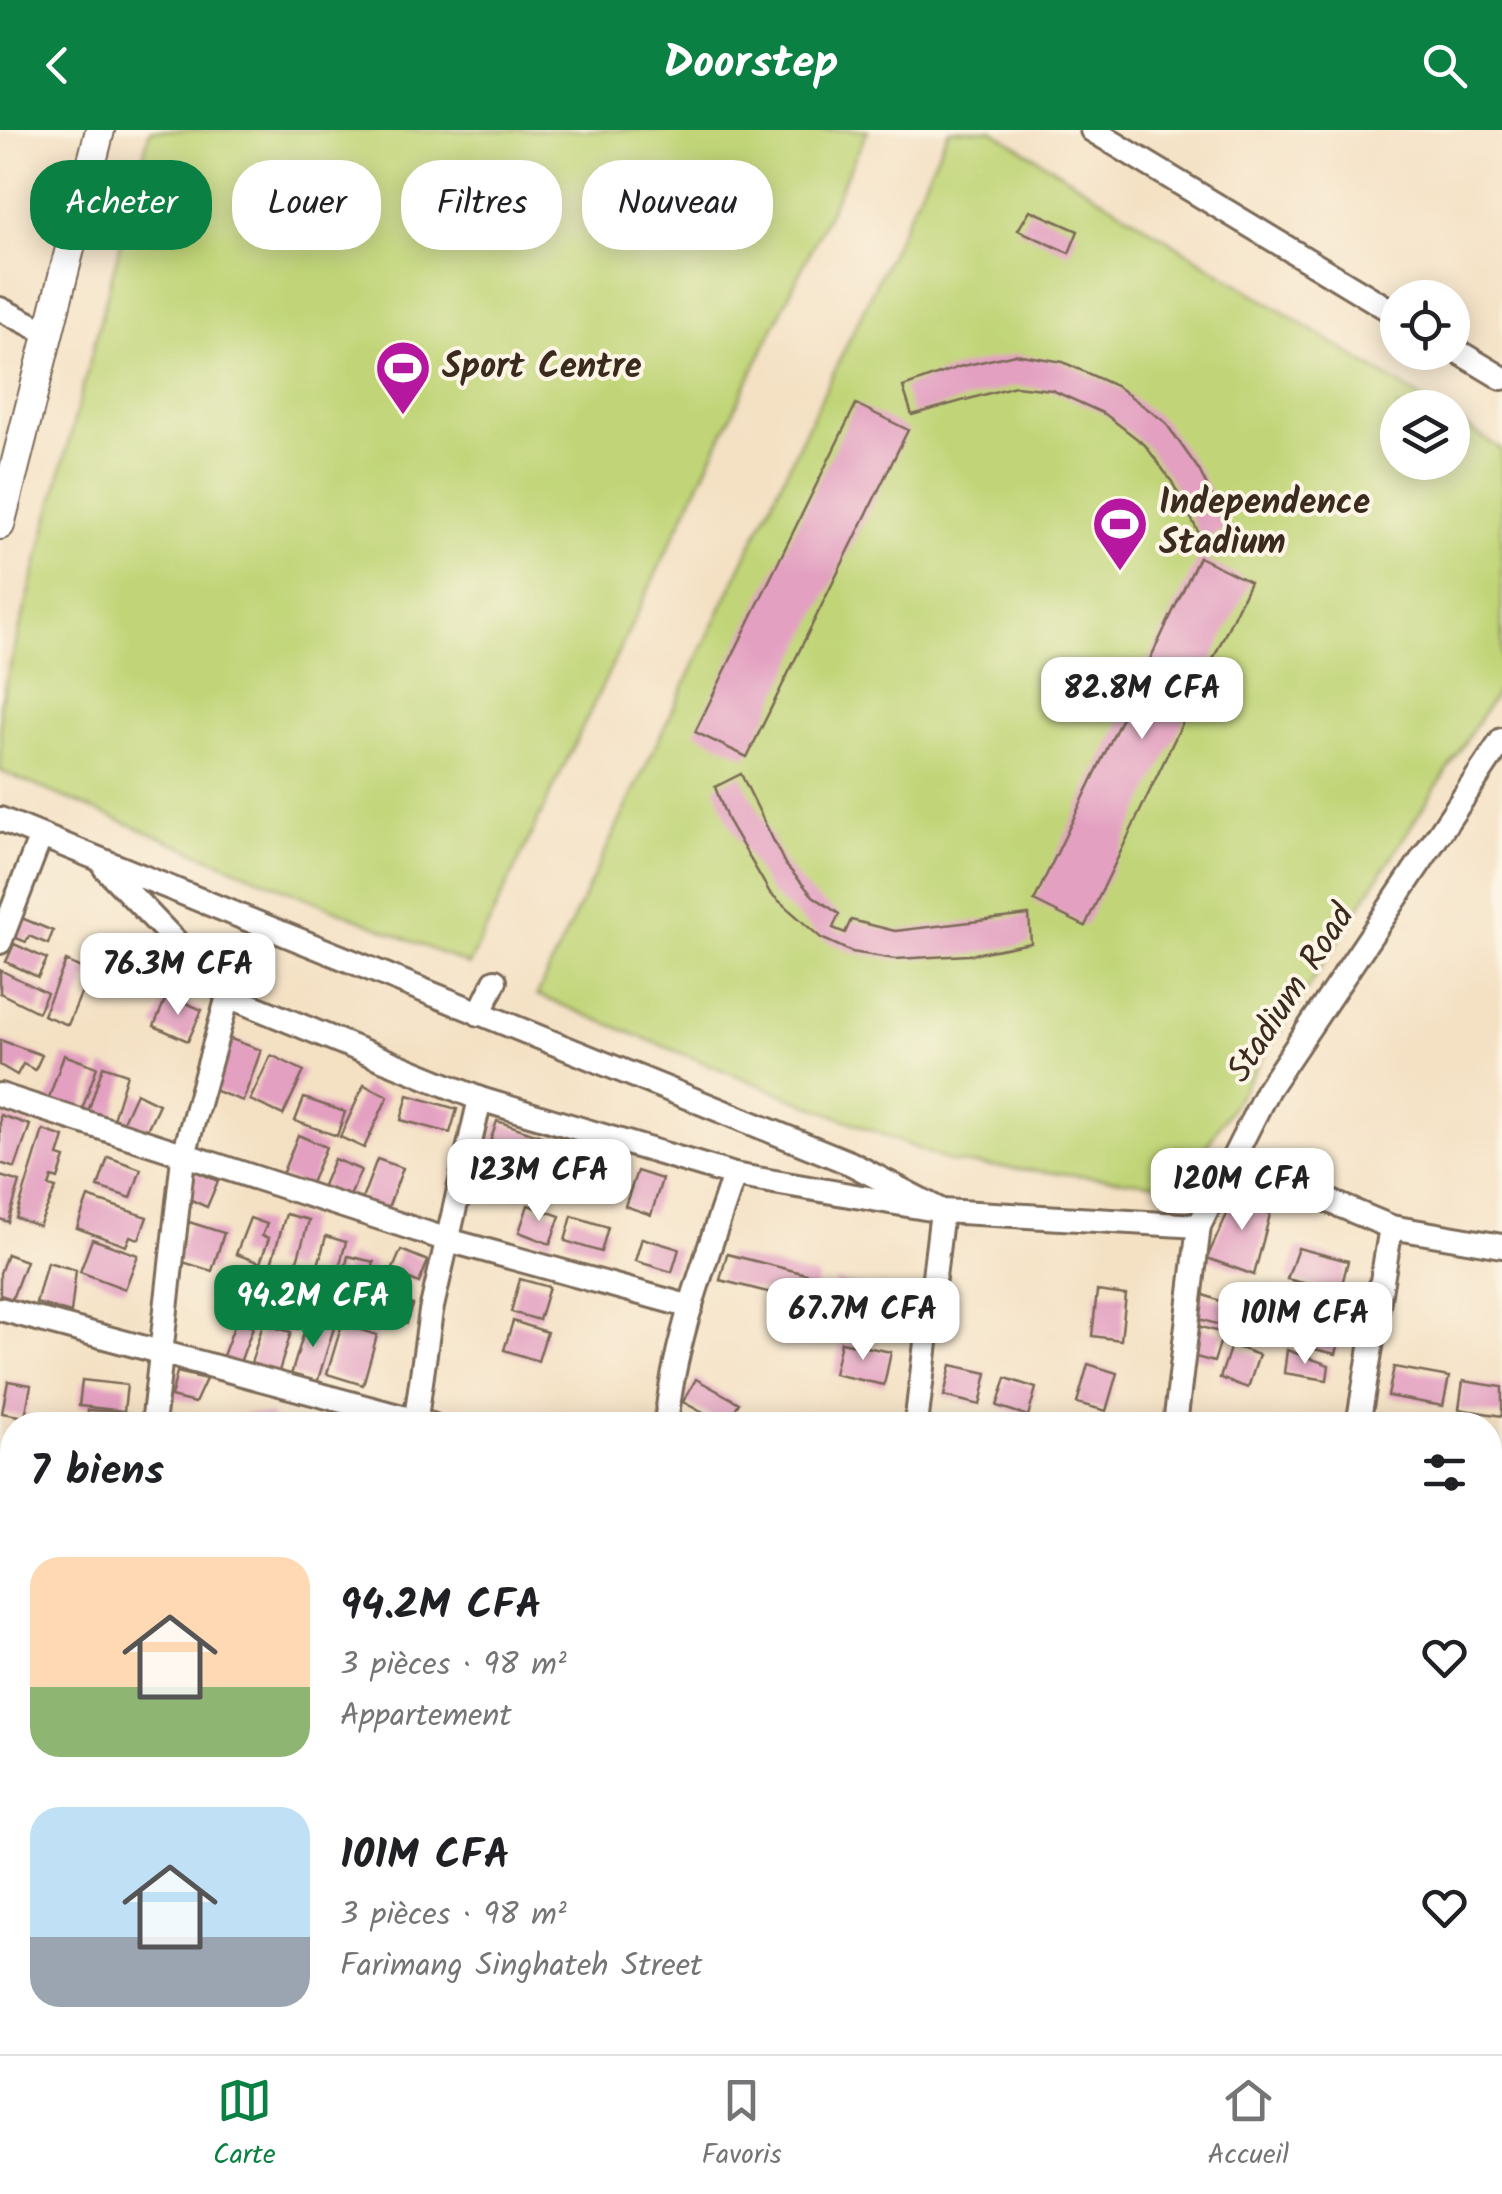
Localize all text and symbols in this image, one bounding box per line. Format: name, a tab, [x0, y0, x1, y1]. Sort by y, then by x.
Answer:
text: Doorstep	[664, 29, 838, 101]
icon: back	[30, 38, 85, 93]
icon: search	[1417, 38, 1472, 93]
chip: Acheter	[30, 160, 212, 250]
chip: Louer	[232, 160, 381, 250]
chip: Filtres	[401, 160, 562, 250]
chip: Nouveau	[582, 160, 773, 250]
map controls	[1380, 280, 1470, 480]
button: locate	[1380, 280, 1470, 370]
sports icon: Sport Centre	[373, 338, 433, 417]
place label: Sport Centre	[442, 340, 642, 396]
button: layers	[1380, 390, 1470, 480]
place label: Independence Stadium	[1159, 476, 1370, 572]
sports icon: Independence Stadium	[1090, 494, 1150, 573]
pin: 82.8M CFA	[1028, 657, 1256, 742]
text: 82.8M CFA	[1063, 664, 1221, 715]
street label: Stadium Road	[1213, 892, 1372, 1094]
pin: 76.3M CFA	[64, 933, 292, 1018]
text: 76.3M CFA	[102, 940, 254, 991]
pin: 123M CFA	[436, 1139, 642, 1224]
text: 123M CFA	[469, 1146, 609, 1197]
pin: 120M CFA	[1139, 1148, 1345, 1233]
text: 120M CFA	[1173, 1155, 1311, 1206]
pin: 94.2M CFA	[199, 1265, 427, 1350]
text: 94.2M CFA	[236, 1272, 390, 1323]
pin: 67.7M CFA	[749, 1278, 977, 1363]
pin: 101M CFA	[1202, 1282, 1408, 1367]
text: 67.7M CFA	[789, 1285, 937, 1336]
text: 101M CFA	[1240, 1289, 1370, 1340]
text: 7 biens	[30, 1439, 164, 1506]
icon: filters	[1417, 1445, 1472, 1500]
text: 94.2M CFA	[340, 1573, 542, 1640]
icon: home	[110, 1597, 230, 1717]
icon: heart	[1417, 1630, 1472, 1685]
text: 3 pièces · 98 m²	[340, 1640, 567, 1691]
text: Appartement	[340, 1691, 512, 1742]
text: 101M CFA	[340, 1823, 510, 1890]
icon: home	[110, 1847, 230, 1967]
icon: heart	[1417, 1880, 1472, 1935]
text: 3 pièces · 98 m²	[340, 1890, 567, 1941]
text: Farimang Singhateh Street	[340, 1941, 702, 1992]
tab: Carte	[213, 2073, 276, 2178]
tab: Favoris	[701, 2073, 782, 2178]
tab: Accueil	[1207, 2073, 1289, 2178]

